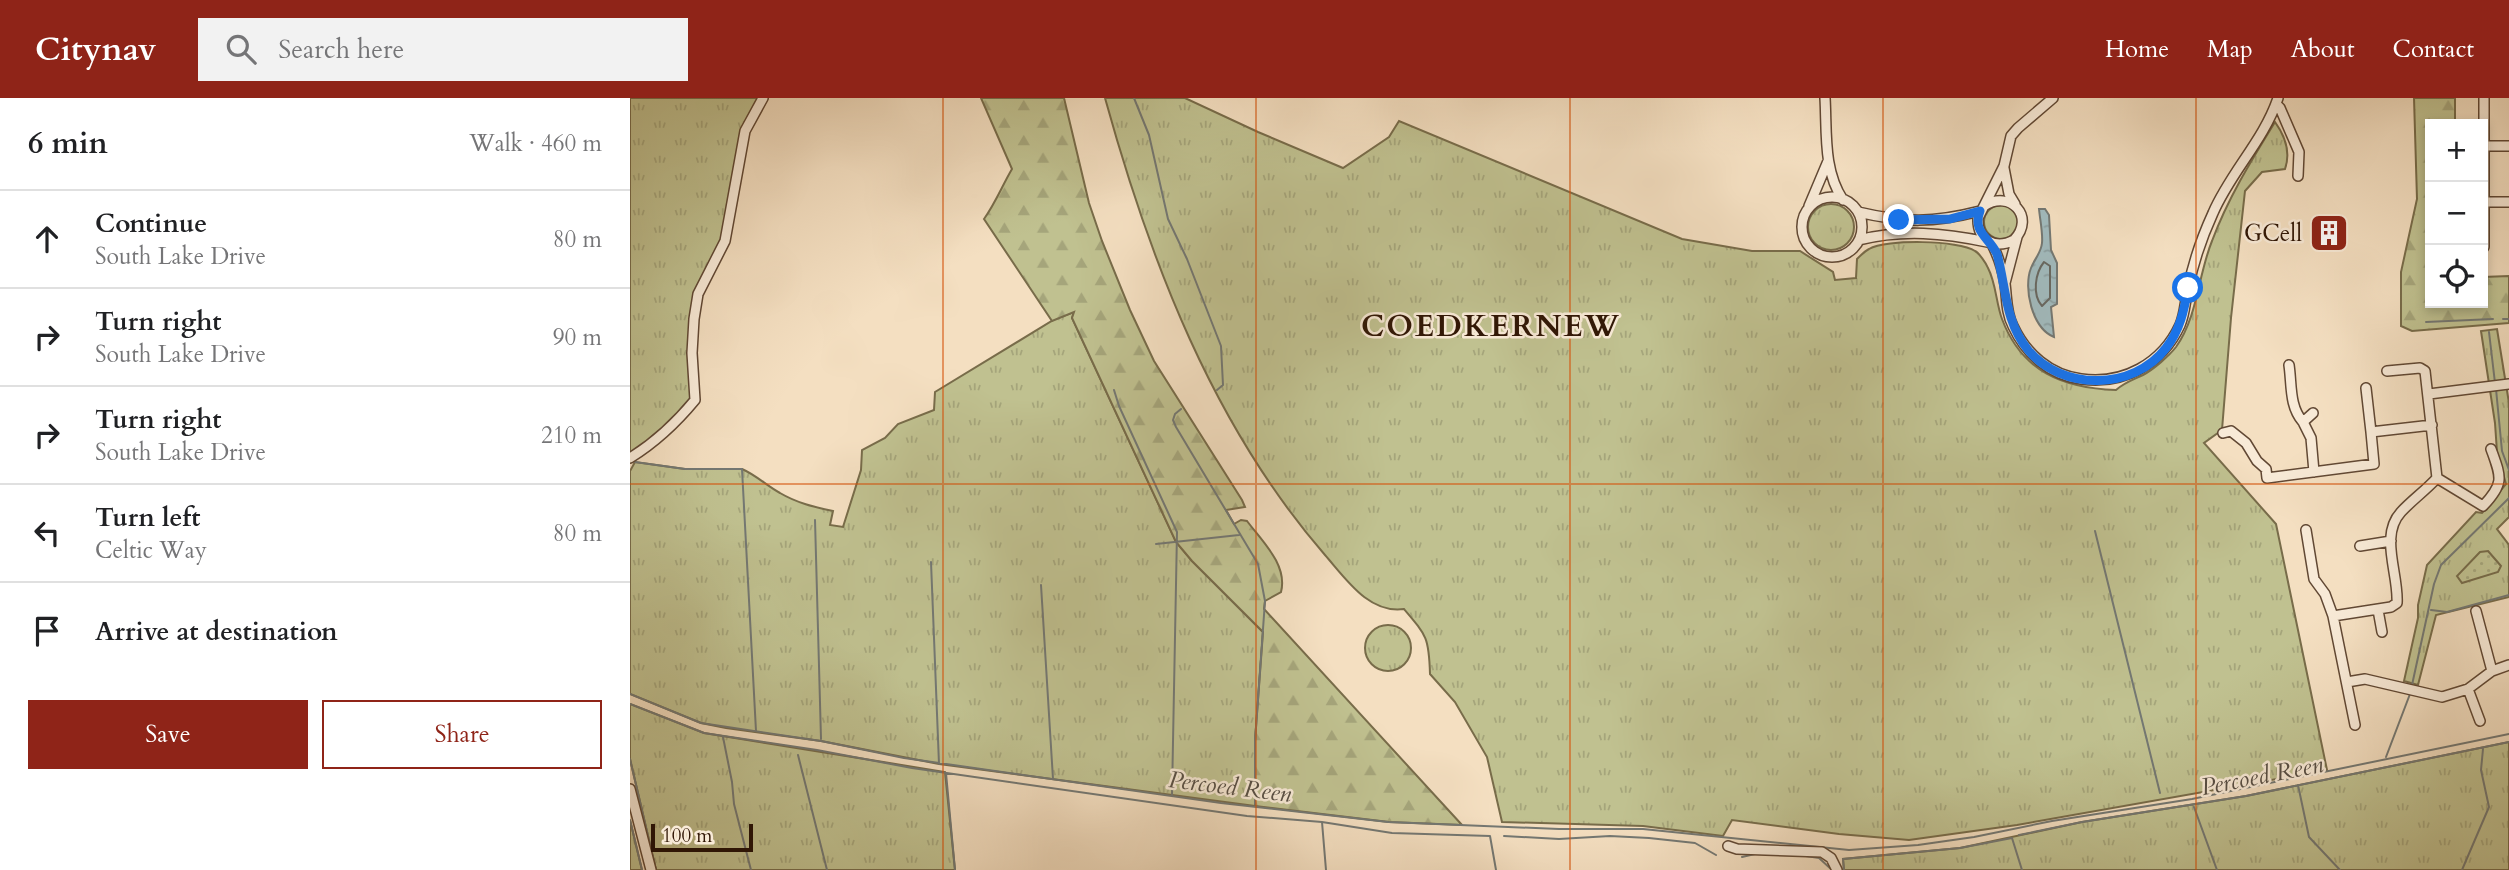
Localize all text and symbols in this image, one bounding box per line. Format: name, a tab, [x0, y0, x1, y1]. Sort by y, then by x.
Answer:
search box	[198, 18, 688, 81]
text: Citynav	[35, 27, 156, 72]
icon: search	[222, 30, 260, 68]
text: Search here	[278, 32, 404, 67]
text: Home	[2105, 33, 2169, 66]
text: Map	[2207, 33, 2253, 66]
text: About	[2291, 33, 2355, 66]
text: Contact	[2393, 33, 2474, 66]
map controls	[2425, 119, 2488, 308]
button: +	[2425, 119, 2488, 182]
text: 6 min	[28, 123, 108, 164]
text: Walk · 460 m	[469, 128, 602, 159]
button: −	[2425, 182, 2488, 245]
route end	[1883, 204, 1914, 235]
text: Continue	[95, 206, 207, 241]
building icon: GCell	[2308, 212, 2350, 254]
place label: GCell	[2244, 218, 2302, 249]
icon: ahead	[28, 220, 66, 258]
text: 80 m	[553, 224, 602, 255]
text: South Lake Drive	[95, 241, 266, 272]
button: locate	[2425, 245, 2488, 308]
route start	[2172, 272, 2203, 303]
text: Turn right	[95, 304, 222, 339]
district label: COEDKERNEW	[1361, 306, 1621, 347]
icon: right	[28, 318, 66, 356]
text: 90 m	[553, 322, 602, 353]
text: South Lake Drive	[95, 339, 266, 370]
text: Turn right	[95, 402, 222, 437]
icon: right	[28, 416, 66, 454]
text: 210 m	[541, 420, 602, 451]
text: South Lake Drive	[95, 437, 266, 468]
text: Turn left	[95, 500, 200, 535]
icon: left	[28, 514, 66, 552]
text: 80 m	[553, 518, 602, 549]
text: Celtic Way	[95, 535, 207, 566]
icon: arrive	[28, 612, 66, 650]
text: Arrive at destination	[95, 614, 338, 649]
button: Save	[28, 700, 308, 769]
button: Share	[322, 700, 602, 769]
water label: Percoed Reen	[2198, 748, 2326, 804]
water label: Percoed Reen	[1167, 763, 1294, 811]
scale bar	[651, 821, 752, 853]
text: 100 m	[662, 823, 712, 849]

